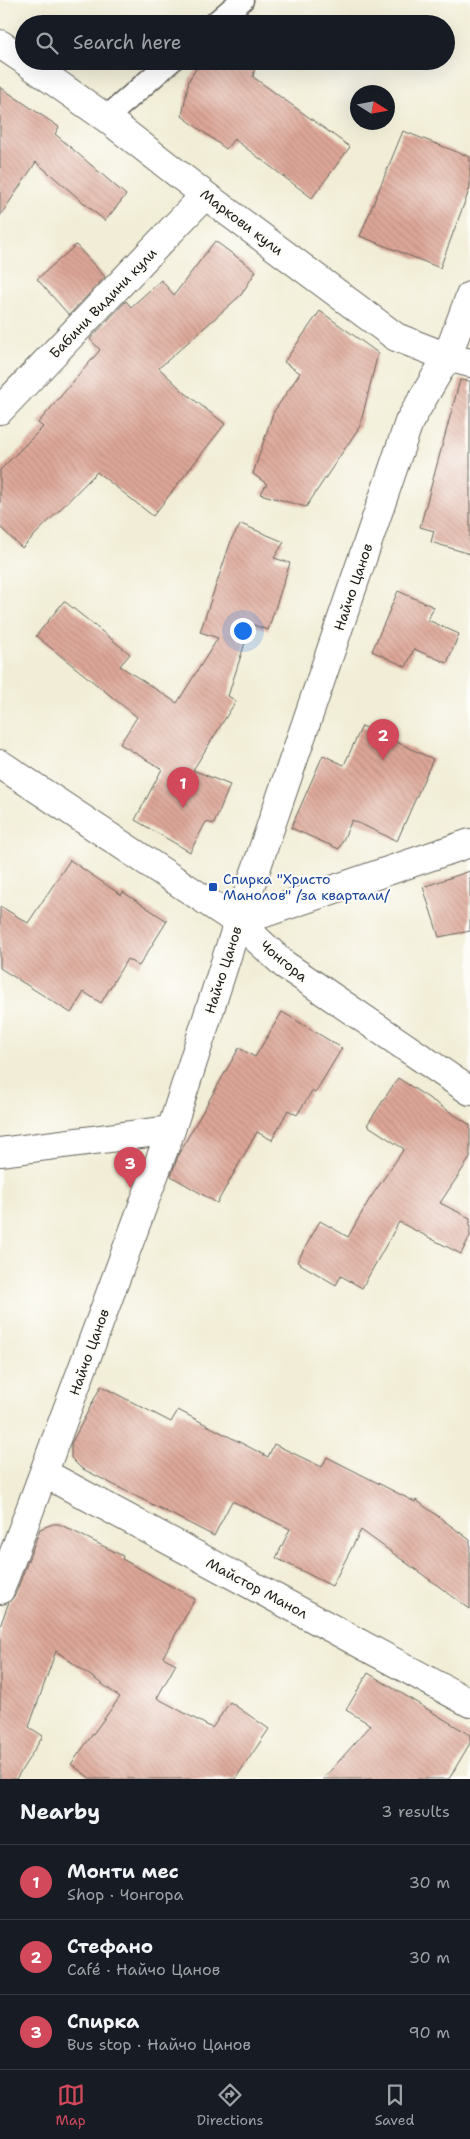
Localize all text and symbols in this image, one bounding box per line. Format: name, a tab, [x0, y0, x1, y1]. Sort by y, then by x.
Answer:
search box	[15, 15, 455, 70]
icon: search	[33, 29, 61, 57]
text: Search here	[73, 30, 182, 55]
north arrow	[350, 85, 395, 130]
street label: Маркови кули	[197, 185, 287, 259]
street label: Бабини Видини кули	[46, 244, 160, 362]
street label: Найчо Цанов	[330, 541, 376, 633]
your location	[230, 618, 256, 644]
pin: 2	[367, 719, 399, 760]
pin: 1	[167, 767, 199, 808]
place label: Спирка "Христо Манолов" /за квартали/	[223, 870, 390, 904]
marker: Спирка "Христо Манолов" /за квартали/	[207, 881, 219, 893]
street label: Найчо Цанов	[200, 924, 246, 1016]
street label: Чонгора	[257, 936, 312, 986]
pin: 3	[114, 1147, 146, 1188]
street label: Найчо Цанов	[65, 1306, 113, 1398]
street label: Майстор Манол	[203, 1554, 311, 1623]
text: Nearby	[20, 1798, 100, 1826]
text: 3 results	[381, 1801, 450, 1822]
text: Монти мес	[67, 1859, 179, 1884]
text: 1	[32, 1872, 40, 1893]
text: 30 m	[409, 1872, 450, 1893]
text: Shop · Чонгора	[67, 1884, 183, 1905]
text: Стефано	[67, 1934, 153, 1959]
text: 2	[30, 1947, 42, 1968]
text: 30 m	[409, 1947, 450, 1968]
text: Café · Найчо Цанов	[67, 1959, 220, 1980]
text: Спирка	[67, 2009, 139, 2034]
text: 3	[30, 2022, 42, 2043]
text: 90 m	[409, 2022, 450, 2043]
text: Bus stop · Найчо Цанов	[67, 2034, 251, 2055]
tab: Map	[56, 2081, 86, 2129]
tab: Directions	[197, 2081, 263, 2129]
tab: Saved	[375, 2081, 414, 2129]

